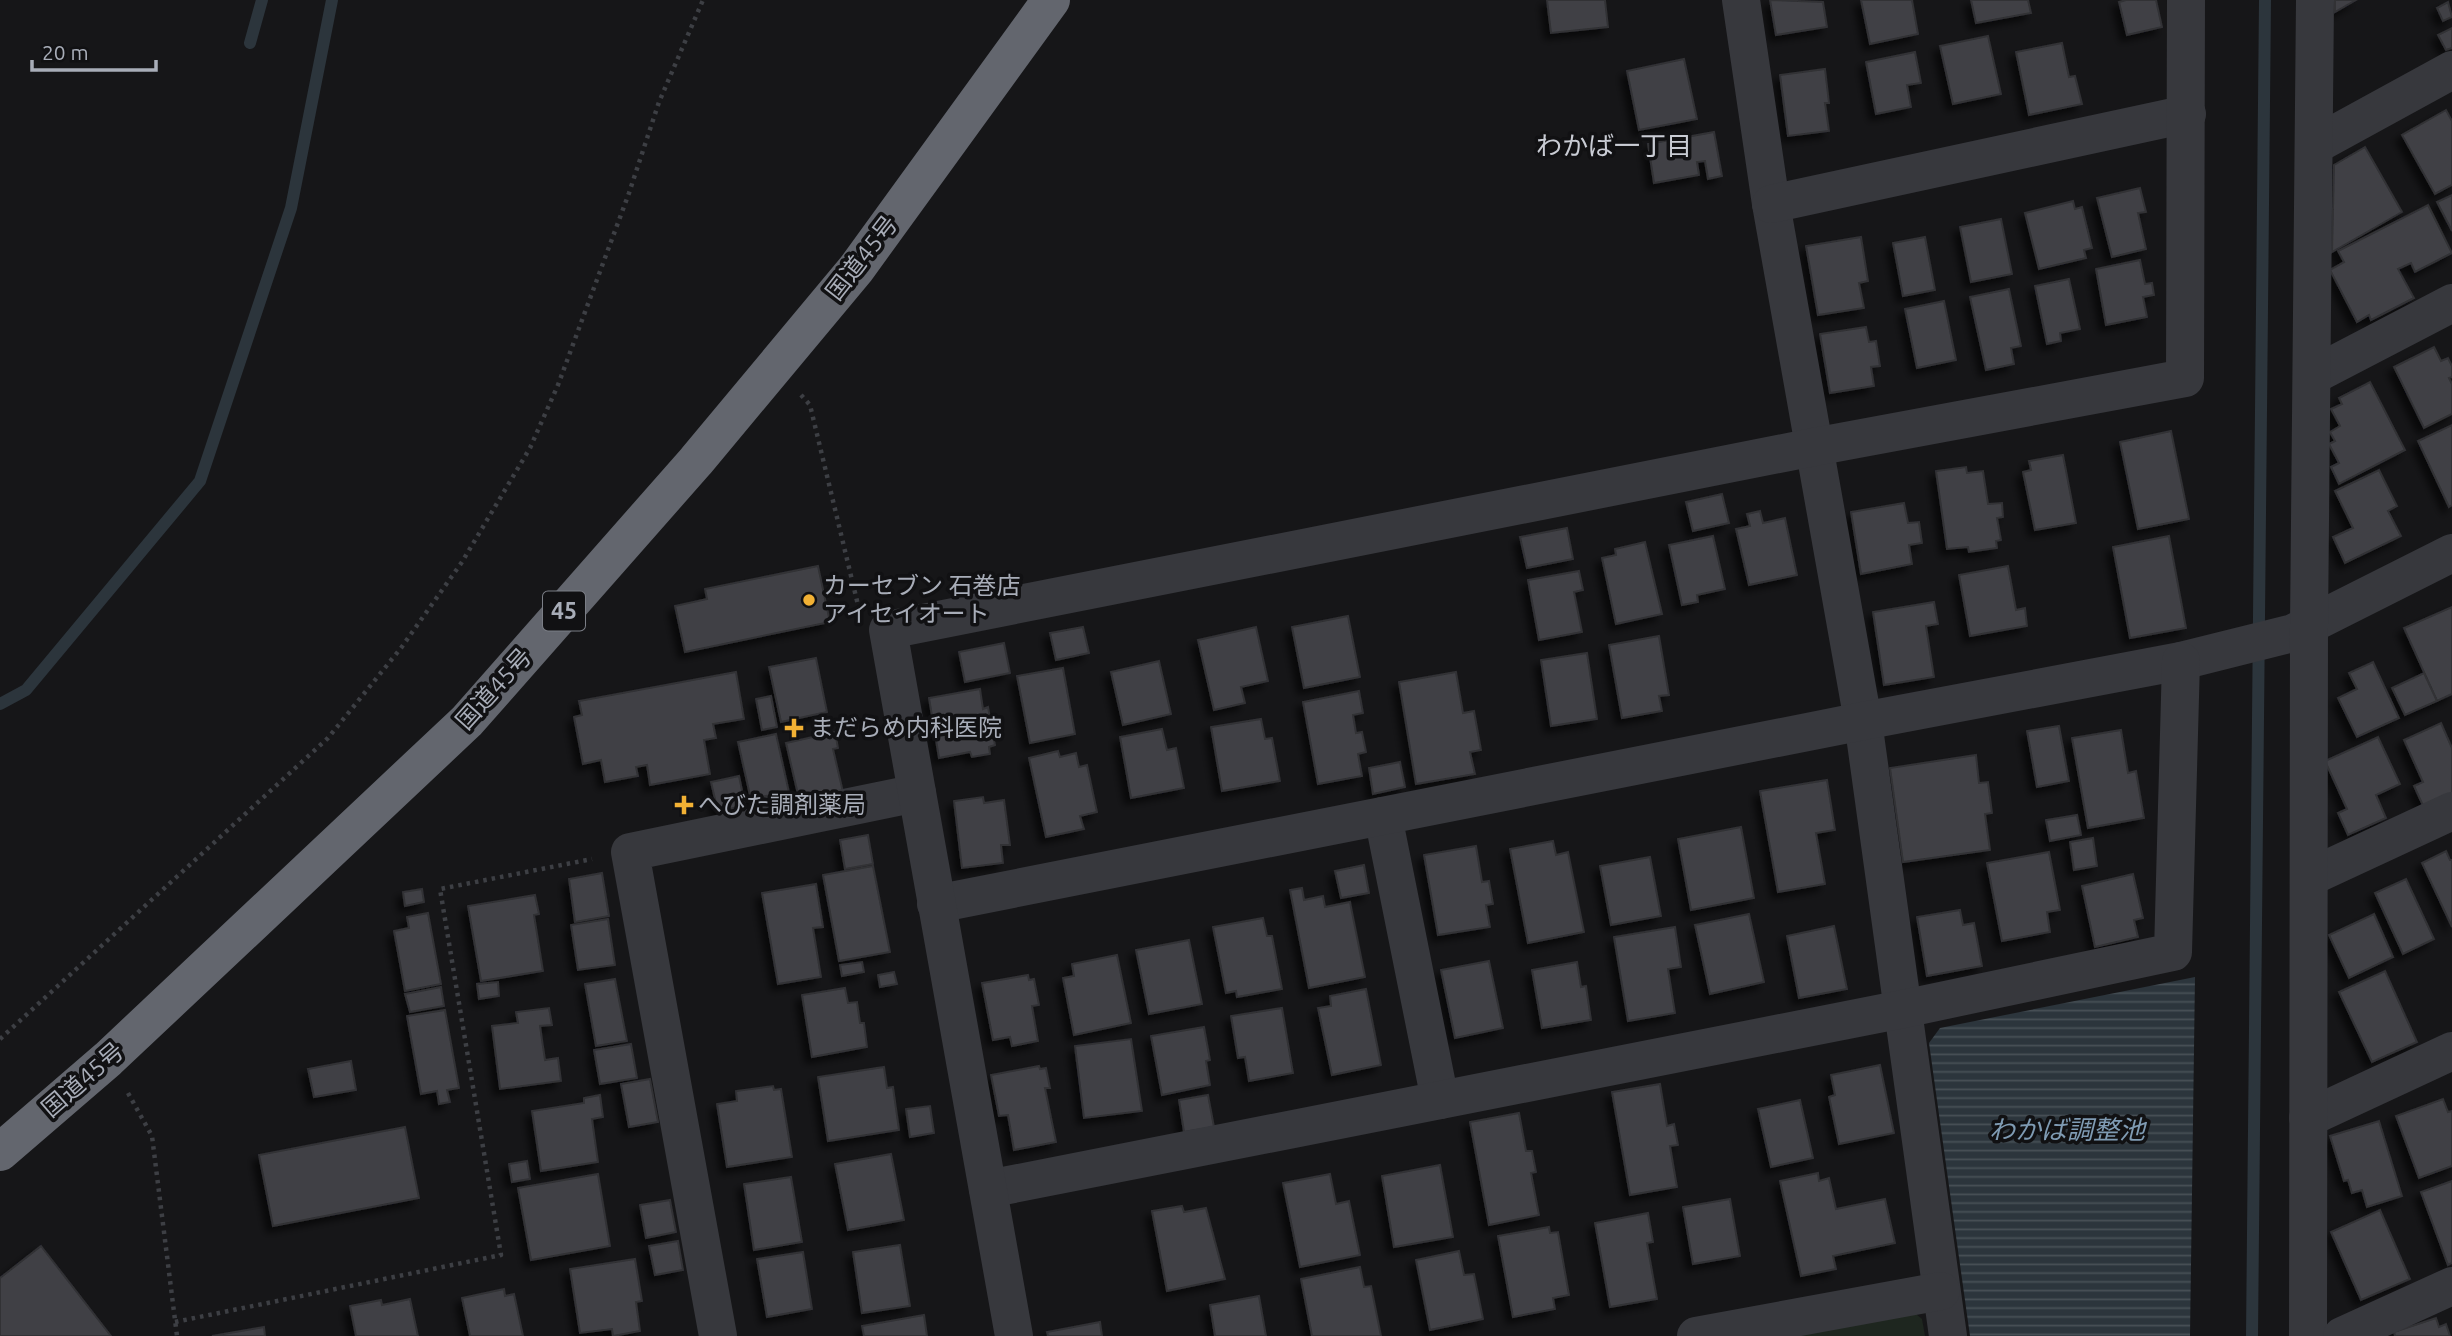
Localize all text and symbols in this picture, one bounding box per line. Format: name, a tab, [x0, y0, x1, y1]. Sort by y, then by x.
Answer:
scale bar	[32, 28, 156, 72]
text: 20 m	[42, 40, 89, 64]
district label: わかば一丁目	[1536, 131, 1692, 160]
street label: 国道45号	[820, 210, 903, 305]
place label: カーセブン 石巻店 アイセイオート	[823, 572, 1021, 627]
road number: 45	[543, 592, 585, 631]
marker: カーセブン 石巻店 アイセイオート	[801, 592, 817, 608]
street label: 国道45号	[450, 643, 537, 735]
place label: まだらめ内科医院	[810, 714, 1002, 741]
marker: まだらめ内科医院	[784, 718, 804, 738]
place label: へびた調剤薬局	[698, 791, 866, 818]
marker: へびた調剤薬局	[676, 797, 692, 813]
street label: 国道45号	[36, 1037, 129, 1122]
water label: わかば調整池	[1989, 1115, 2148, 1144]

